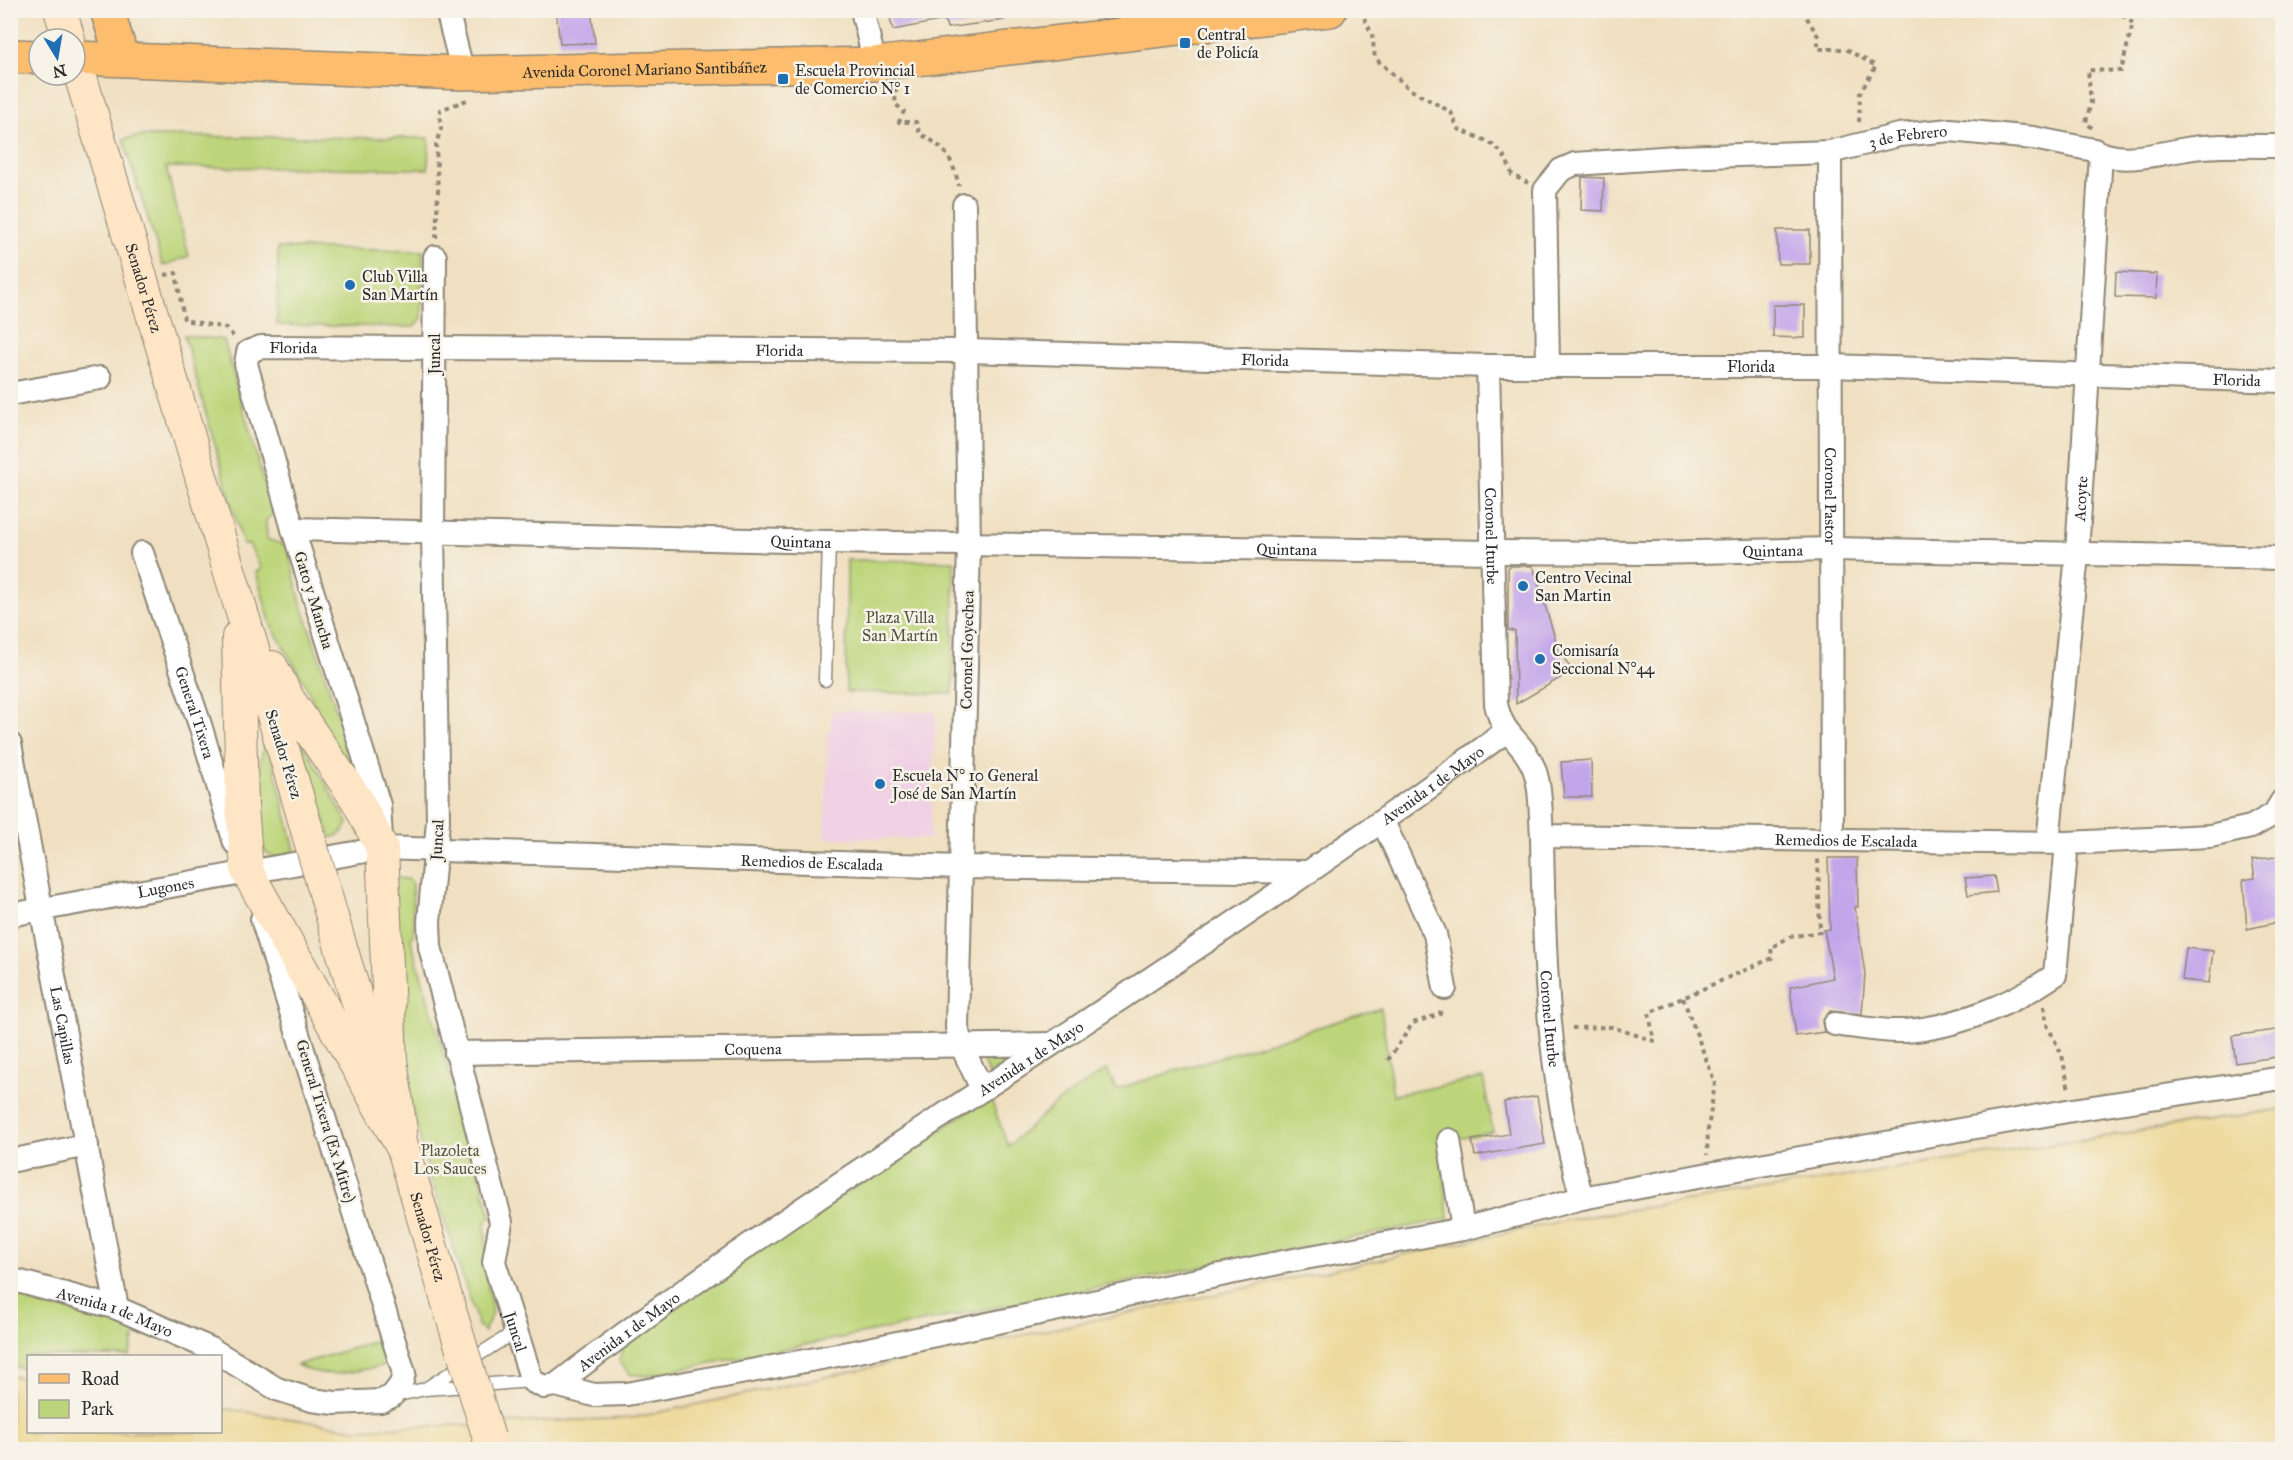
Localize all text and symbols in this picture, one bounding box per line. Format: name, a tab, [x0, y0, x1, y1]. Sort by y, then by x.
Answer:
place label: Central de Policía	[1197, 25, 1259, 62]
north arrow	[27, 27, 87, 87]
marker: Central de Policía	[1178, 36, 1192, 50]
street label: Avenida Coronel Mariano Santibáñez	[521, 57, 768, 81]
text: N	[51, 61, 68, 82]
place label: Escuela Provincial de Comercio N° 1	[795, 61, 916, 98]
marker: Escuela Provincial de Comercio N° 1	[776, 72, 790, 86]
street label: 3 de Febrero	[1867, 121, 1948, 152]
street label: Senador Pérez	[122, 241, 167, 335]
place label: Club Villa San Martín	[362, 267, 438, 304]
marker: Club Villa San Martín	[343, 278, 357, 292]
street label: Juncal	[425, 333, 445, 377]
street label: Florida	[269, 338, 317, 357]
street label: Florida	[755, 340, 803, 360]
street label: Florida	[1241, 349, 1290, 370]
street label: Florida	[1727, 357, 1775, 376]
street label: Florida	[2212, 369, 2261, 390]
street label: Coronel Pastor	[1821, 447, 1841, 545]
street label: Acoyte	[2069, 475, 2091, 523]
street label: Coronel Iturbe	[1481, 487, 1503, 585]
street label: Quintana	[770, 531, 832, 552]
street label: Quintana	[1256, 539, 1318, 559]
street label: Quintana	[1742, 540, 1804, 561]
street label: Gato y Mancha	[290, 549, 338, 651]
place label: Centro Vecinal San Martin	[1535, 568, 1633, 605]
marker: Centro Vecinal San Martin	[1516, 579, 1530, 593]
street label: Coronel Goyechea	[956, 590, 978, 710]
park label: Plaza Villa San Martín	[862, 608, 938, 645]
place label: Comisaría Seccional N°44	[1552, 641, 1655, 678]
marker: Comisaría Seccional N°44	[1533, 652, 1547, 666]
street label: General Tixera	[171, 664, 219, 761]
street label: Senador Pérez	[261, 707, 307, 801]
street label: Avenida 1 de Mayo	[1376, 741, 1488, 829]
place label: Escuela N° 10 General José de San Martín	[890, 766, 1039, 804]
marker: Escuela N° 10 General José de San Martín	[873, 777, 887, 791]
street label: Juncal	[426, 818, 449, 863]
street label: Remedios de Escalada	[1775, 830, 1918, 851]
street label: Remedios de Escalada	[740, 850, 884, 874]
street label: Lugones	[136, 873, 195, 901]
street label: Coronel Iturbe	[1537, 970, 1565, 1069]
street label: Las Capillas	[47, 984, 80, 1066]
street label: Avenida 1 de Mayo	[973, 1017, 1087, 1100]
street label: General Tixera (Ex Mitre)	[291, 1037, 360, 1205]
street label: Coquena	[724, 1039, 782, 1059]
park label: Plazoleta Los Sauces	[413, 1141, 487, 1178]
street label: Senador Pérez	[407, 1190, 451, 1284]
street label: Avenida 1 de Mayo	[54, 1282, 176, 1341]
street label: Avenida 1 de Mayo	[573, 1287, 683, 1375]
street label: Juncal	[499, 1307, 532, 1355]
legend	[27, 1355, 222, 1433]
text: Road	[81, 1368, 119, 1390]
text: Park	[81, 1398, 114, 1420]

